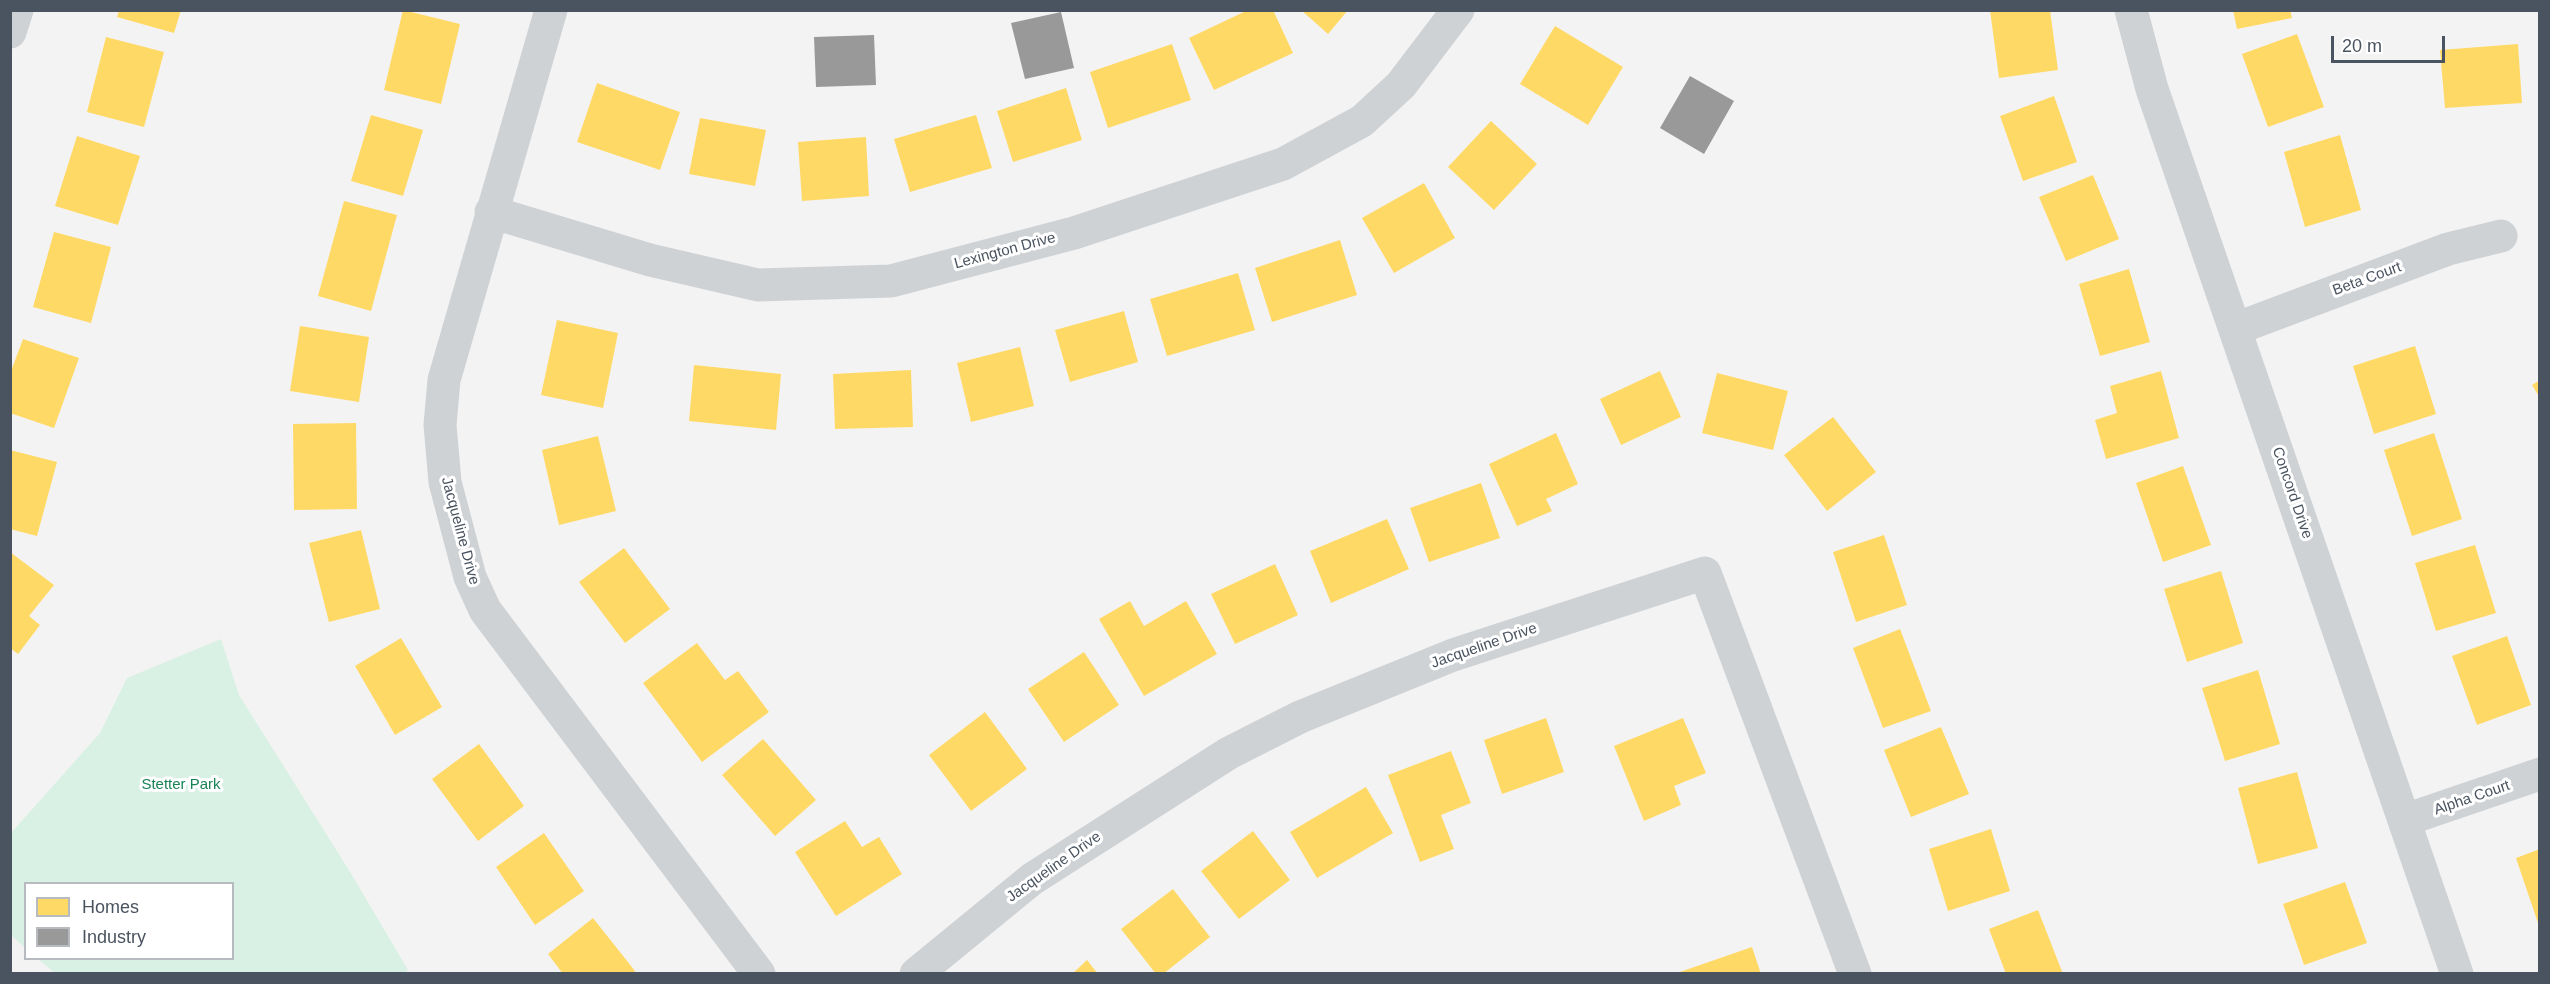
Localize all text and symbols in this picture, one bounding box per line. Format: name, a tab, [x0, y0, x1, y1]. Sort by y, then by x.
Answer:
scale bar	[2334, 24, 2448, 62]
text: 20 m	[2342, 36, 2382, 56]
street label: Lexington Drive	[952, 229, 1058, 273]
street label: Beta Court	[2330, 258, 2404, 300]
street label: Concord Drive	[2268, 445, 2316, 541]
street label: Jacqueline Drive	[437, 475, 483, 587]
street label: Jacqueline Drive	[1429, 619, 1539, 673]
park label: Stetter Park	[141, 776, 221, 794]
street label: Alpha Court	[2432, 777, 2512, 819]
street label: Jacqueline Drive	[1003, 828, 1105, 906]
legend	[24, 882, 234, 960]
text: Homes	[82, 897, 139, 917]
text: Industry	[82, 927, 146, 947]

